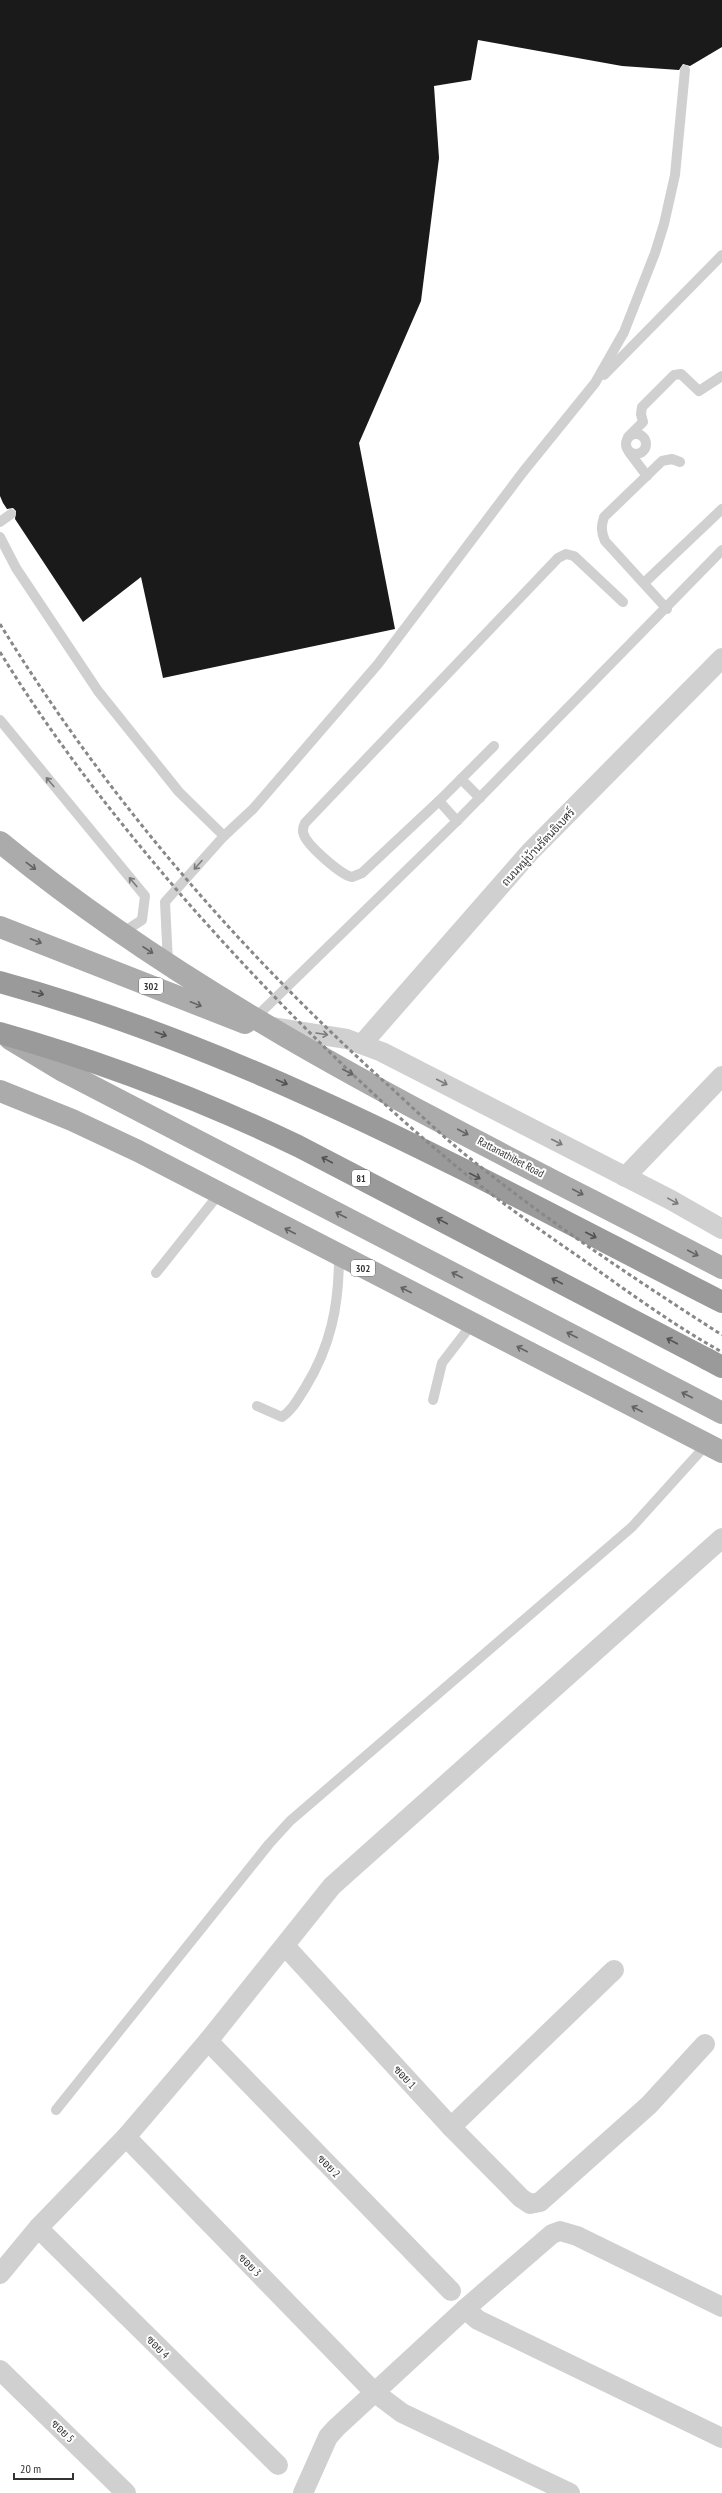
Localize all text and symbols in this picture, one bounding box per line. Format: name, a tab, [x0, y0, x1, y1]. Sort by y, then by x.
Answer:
one-way arrow	[46, 776, 55, 787]
street label: ถนนหมู่บ้านรัตนธิเบศร์	[498, 805, 578, 889]
one-way arrow	[194, 860, 203, 870]
one-way arrow	[25, 862, 36, 870]
one-way arrow	[129, 876, 138, 887]
one-way arrow	[30, 938, 42, 945]
one-way arrow	[142, 946, 153, 954]
road number: 302	[139, 978, 163, 994]
one-way arrow	[31, 990, 44, 997]
one-way arrow	[190, 1000, 202, 1008]
one-way arrow	[155, 1030, 167, 1038]
one-way arrow	[315, 1030, 328, 1038]
one-way arrow	[342, 1068, 354, 1076]
one-way arrow	[275, 1079, 287, 1086]
one-way arrow	[436, 1079, 448, 1087]
one-way arrow	[457, 1129, 469, 1136]
street label: Rattanathibet Road	[475, 1134, 547, 1180]
one-way arrow	[551, 1139, 563, 1146]
one-way arrow	[321, 1156, 333, 1164]
road number: 81	[352, 1170, 370, 1186]
one-way arrow	[469, 1173, 481, 1181]
one-way arrow	[572, 1189, 584, 1197]
one-way arrow	[667, 1198, 679, 1206]
one-way arrow	[335, 1211, 347, 1219]
one-way arrow	[436, 1216, 448, 1224]
one-way arrow	[285, 1226, 297, 1234]
one-way arrow	[585, 1232, 597, 1239]
one-way arrow	[687, 1249, 699, 1257]
road number: 302	[351, 1260, 375, 1276]
one-way arrow	[451, 1271, 463, 1279]
one-way arrow	[551, 1277, 563, 1284]
one-way arrow	[400, 1286, 412, 1293]
one-way arrow	[566, 1331, 578, 1338]
one-way arrow	[666, 1337, 678, 1344]
one-way arrow	[516, 1345, 528, 1352]
one-way arrow	[682, 1391, 694, 1398]
one-way arrow	[632, 1404, 644, 1412]
street label: ซอย 1	[391, 2062, 419, 2092]
street label: ซอย 2	[315, 2151, 343, 2181]
street label: ซอย 3	[236, 2250, 264, 2280]
street label: ซอย 4	[144, 2333, 172, 2361]
street label: ซอย 5	[48, 2417, 78, 2445]
scale bar	[14, 2455, 73, 2481]
text: 20 m	[20, 2461, 41, 2476]

